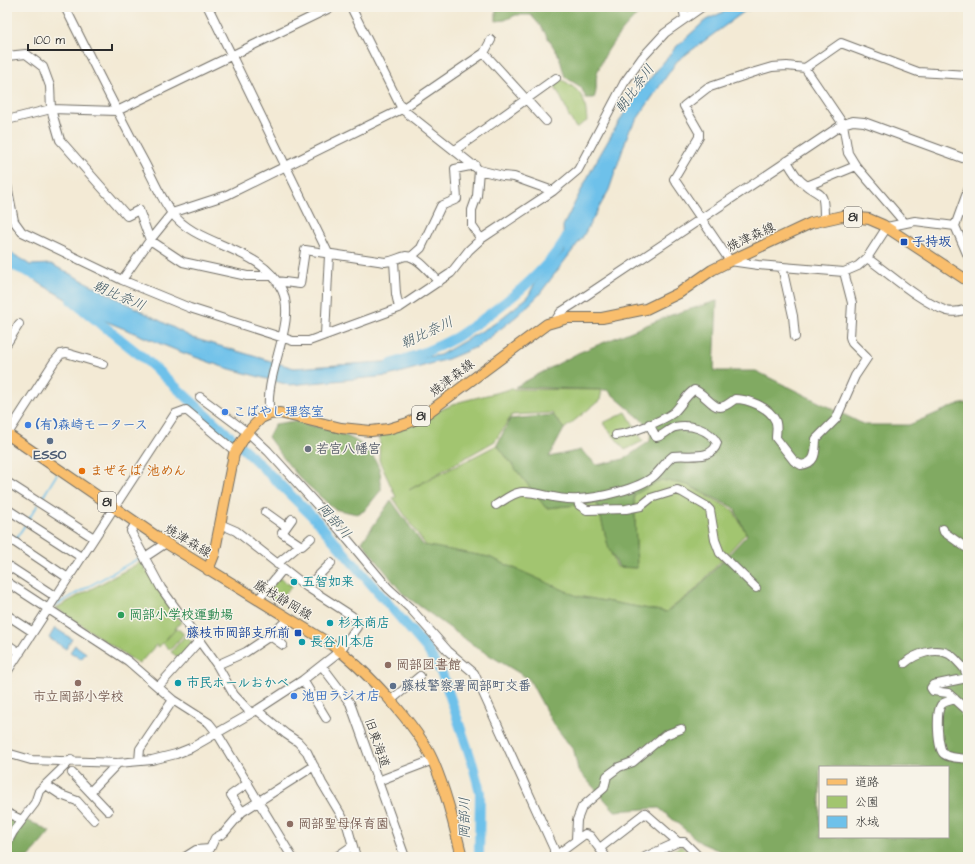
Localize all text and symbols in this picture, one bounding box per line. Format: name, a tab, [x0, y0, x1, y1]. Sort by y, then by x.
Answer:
scale bar	[28, 26, 112, 52]
text: 100 m	[34, 32, 65, 49]
water label: 朝比奈川	[610, 60, 660, 118]
road number: 81	[844, 207, 862, 227]
street label: 焼津森線	[724, 217, 779, 256]
place label: 子持坂	[912, 233, 951, 251]
marker: 子持坂	[899, 237, 909, 247]
water label: 朝比奈川	[89, 276, 149, 316]
water label: 朝比奈川	[397, 312, 457, 354]
street label: 焼津森線	[426, 355, 479, 401]
place label: こばやし理容室	[233, 403, 324, 421]
road number: 81	[412, 406, 430, 426]
marker: こばやし理容室	[220, 407, 230, 417]
place label: (有)森崎モータース	[35, 416, 148, 434]
marker: (有)森崎モータース	[23, 420, 33, 430]
marker: ESSO	[45, 436, 55, 446]
place label: 若宮八幡宮	[316, 440, 381, 458]
marker: 若宮八幡宮	[303, 444, 313, 454]
place label: ESSO	[33, 446, 67, 464]
place label: まぜそば 池めん	[90, 462, 186, 480]
marker: まぜそば 池めん	[77, 466, 87, 476]
road number: 81	[98, 492, 116, 512]
water label: 岡部川	[313, 499, 355, 543]
street label: 焼津森線	[161, 520, 216, 563]
place label: 五智如来	[302, 573, 354, 591]
street label: 藤枝静岡線	[251, 576, 316, 625]
marker: 五智如来	[289, 577, 299, 587]
place label: 岡部小学校運動場	[129, 606, 233, 624]
marker: 岡部小学校運動場	[116, 610, 126, 620]
place label: 杉本商店	[338, 614, 390, 632]
marker: 杉本商店	[325, 618, 335, 628]
place label: 藤枝市岡部支所前	[186, 624, 290, 642]
marker: 藤枝市岡部支所前	[293, 628, 303, 638]
place label: 長谷川本店	[310, 633, 375, 651]
marker: 長谷川本店	[297, 637, 307, 647]
place label: 岡部図書館	[396, 656, 461, 674]
marker: 岡部図書館	[383, 660, 393, 670]
place label: 市民ホールおかべ	[186, 674, 289, 692]
place label: 藤枝警察署岡部町交番	[401, 677, 531, 695]
marker: 市立岡部小学校	[73, 678, 83, 688]
marker: 市民ホールおかべ	[173, 678, 183, 688]
marker: 藤枝警察署岡部町交番	[388, 681, 398, 691]
place label: 池田ラジオ店	[302, 687, 380, 705]
place label: 市立岡部小学校	[32, 688, 124, 706]
marker: 池田ラジオ店	[289, 691, 299, 701]
street label: 旧東海道	[360, 715, 394, 771]
legend	[819, 766, 949, 838]
text: 道路	[855, 774, 879, 791]
text: 公園	[855, 794, 879, 811]
water label: 岡部川	[455, 797, 475, 839]
text: 水域	[855, 814, 879, 831]
place label: 岡部聖母保育園	[298, 815, 389, 833]
marker: 岡部聖母保育園	[285, 819, 295, 829]

